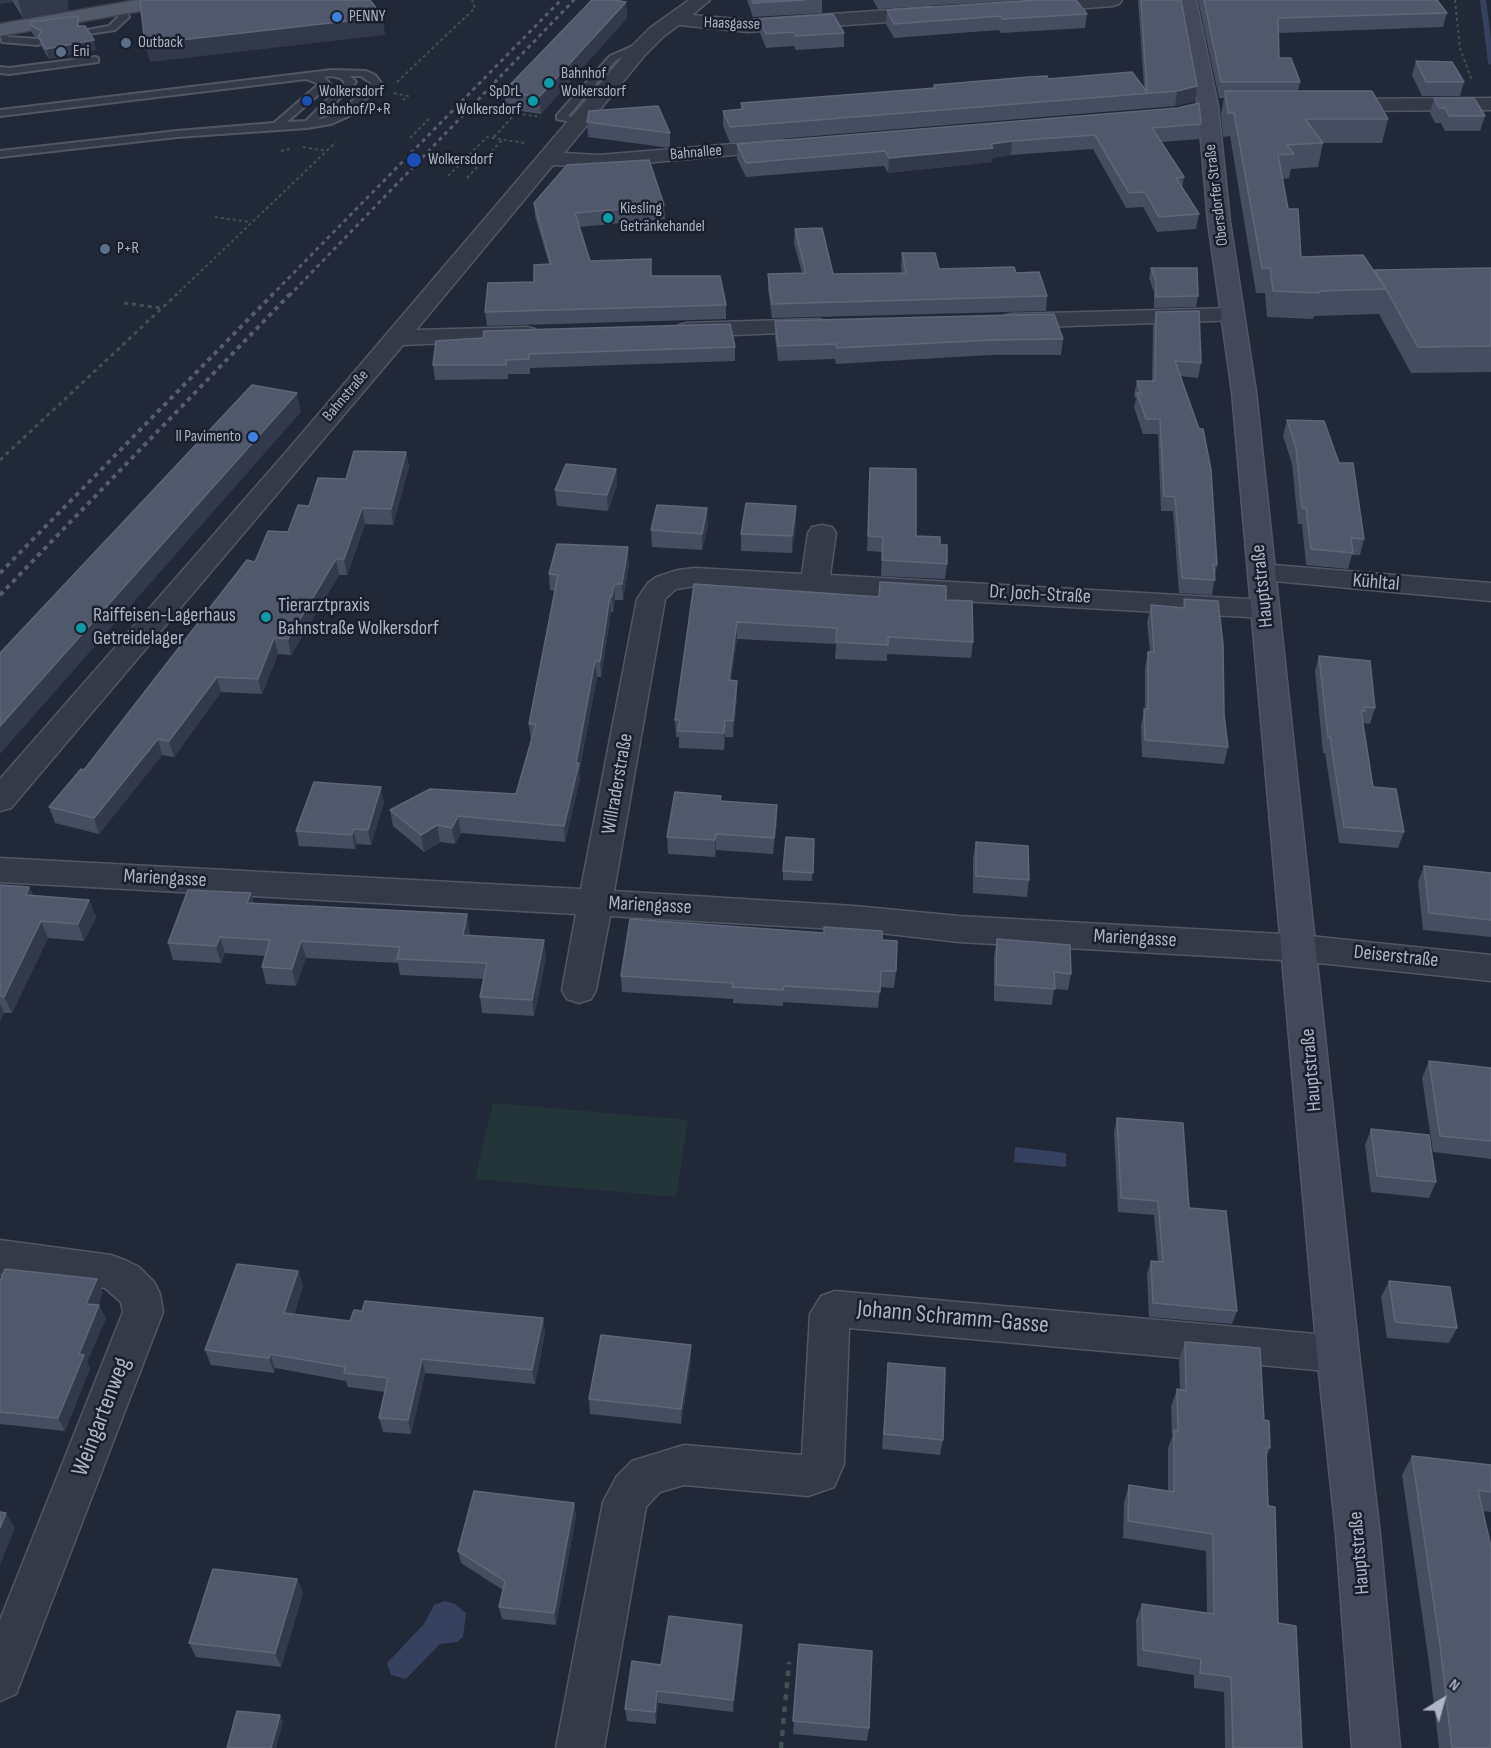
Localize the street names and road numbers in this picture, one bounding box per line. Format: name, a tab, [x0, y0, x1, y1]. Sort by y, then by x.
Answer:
street label: Haasgasse	[704, 13, 760, 35]
street label: Bahnallee	[669, 141, 723, 165]
street label: Obersdorfer Straße	[1201, 143, 1233, 247]
street label: Bahnstraße	[319, 366, 373, 426]
street label: Hauptstraße	[1247, 543, 1279, 629]
street label: Kühltal	[1352, 569, 1400, 597]
street label: Dr. Joch-Straße	[989, 580, 1091, 610]
street label: Willraderstraße	[597, 732, 639, 836]
street label: Mariengasse	[123, 865, 207, 893]
street label: Mariengasse	[608, 892, 692, 920]
street label: Mariengasse	[1093, 925, 1177, 953]
street label: Deiserstraße	[1352, 941, 1440, 973]
street label: Hauptstraße	[1296, 1027, 1328, 1113]
street label: Johann Schramm-Gasse	[856, 1295, 1050, 1341]
street label: Weingartenweg	[66, 1354, 138, 1480]
street label: Hauptstraße	[1344, 1510, 1376, 1596]

